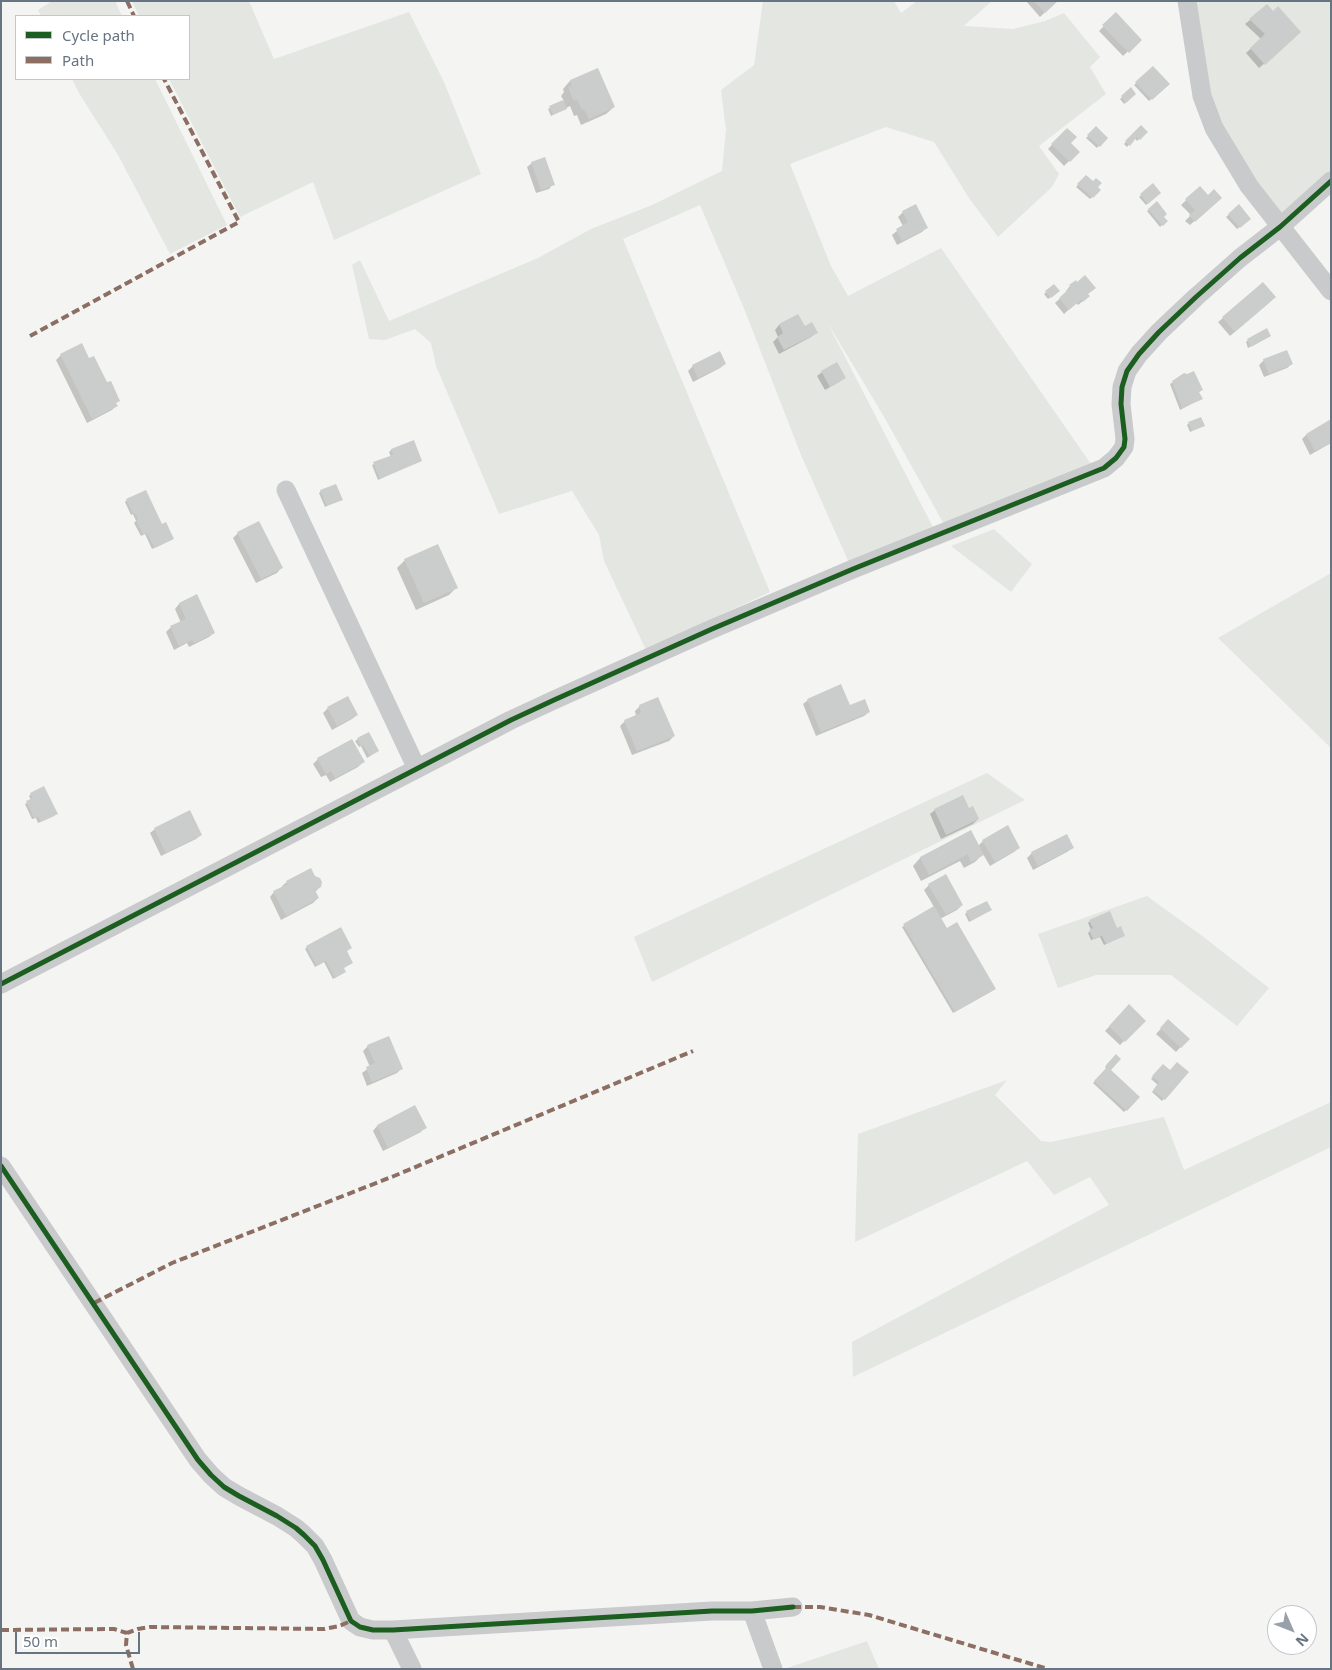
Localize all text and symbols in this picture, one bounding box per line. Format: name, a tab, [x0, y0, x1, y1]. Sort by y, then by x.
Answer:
legend	[15, 15, 190, 80]
text: Cycle path	[62, 25, 135, 45]
text: Path	[62, 50, 94, 70]
north arrow	[1267, 1605, 1317, 1655]
scale bar	[18, 1622, 142, 1654]
text: N	[1292, 1629, 1313, 1651]
text: 50 m	[23, 1631, 58, 1651]

